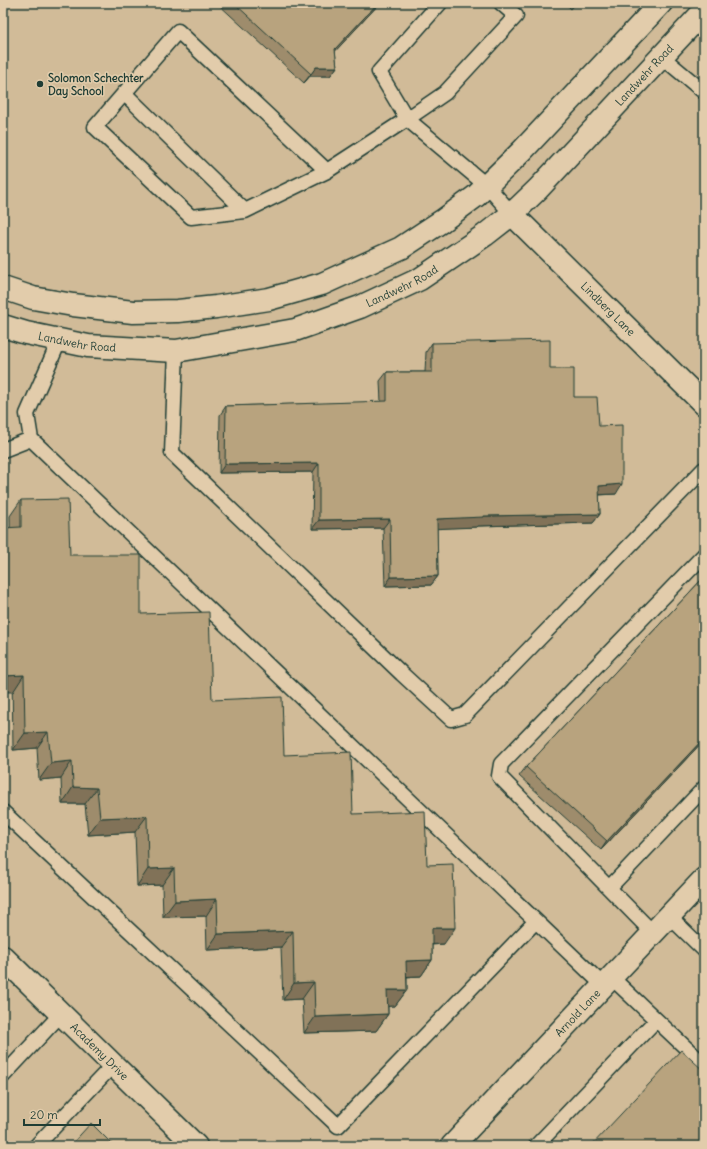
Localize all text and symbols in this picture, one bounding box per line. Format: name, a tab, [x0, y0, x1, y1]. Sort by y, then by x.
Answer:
street label: Landwehr Road	[612, 41, 677, 109]
place label: Solomon Schechter Day School	[48, 71, 144, 99]
marker: Solomon Schechter Day School	[35, 79, 45, 89]
street label: Landwehr Road	[364, 262, 441, 310]
street label: Lindberg Lane	[578, 279, 638, 339]
street label: Landwehr Road	[37, 329, 117, 355]
street label: Arnold Lane	[552, 986, 603, 1040]
street label: Academy Drive	[68, 1020, 131, 1083]
scale bar	[24, 1101, 100, 1127]
text: 20 m	[30, 1107, 58, 1122]

